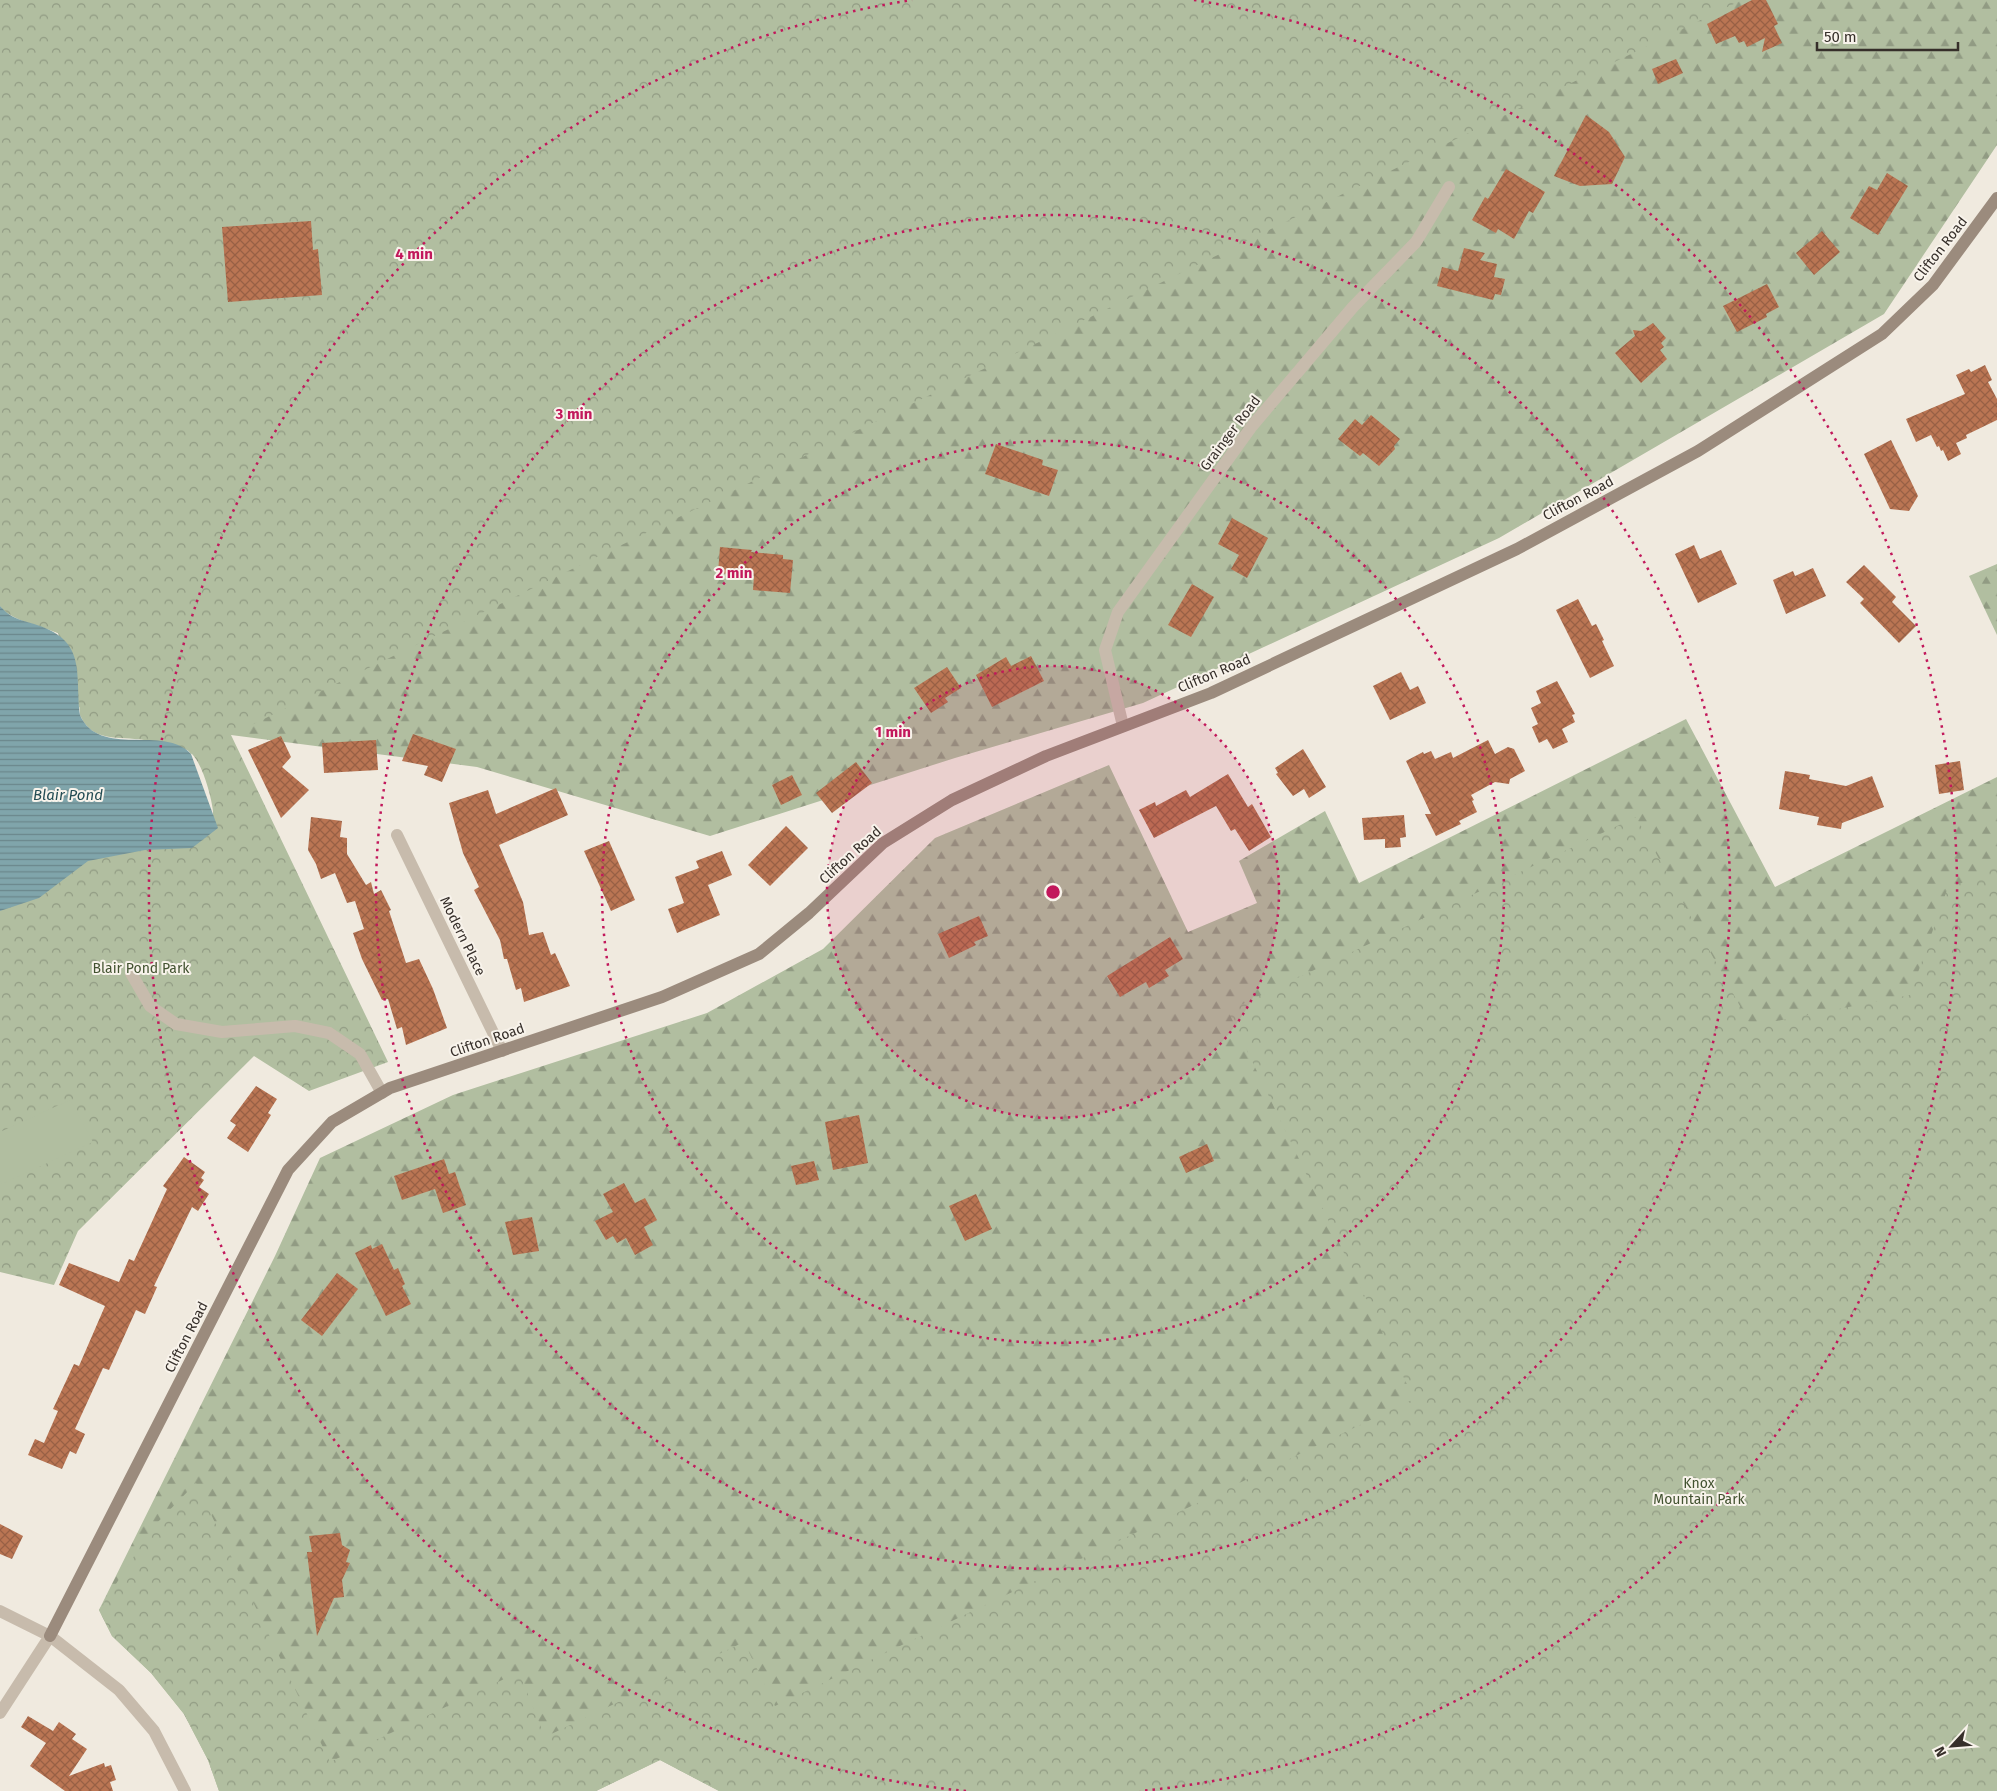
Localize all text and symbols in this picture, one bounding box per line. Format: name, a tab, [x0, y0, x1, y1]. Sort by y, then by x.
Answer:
scale bar	[1817, 20, 1958, 52]
text: 50 m	[1824, 28, 1857, 46]
street label: Clifton Road	[1910, 213, 1971, 285]
text: 4 min	[395, 245, 433, 263]
street label: Grainger Road	[1197, 392, 1264, 474]
text: 3 min	[555, 405, 592, 423]
street label: Clifton Road	[1540, 473, 1617, 524]
text: 2 min	[716, 564, 752, 582]
street label: Clifton Road	[1175, 650, 1253, 696]
text: 1 min	[875, 723, 911, 741]
water label: Blair Pond	[33, 786, 103, 804]
street label: Clifton Road	[816, 823, 885, 888]
centre of rings	[1044, 883, 1062, 901]
street label: Modern Place	[436, 894, 489, 979]
park label: Blair Pond Park	[93, 960, 190, 977]
street label: Clifton Road	[448, 1020, 527, 1061]
street label: Clifton Road	[161, 1299, 212, 1376]
park label: Knox Mountain Park	[1653, 1475, 1746, 1508]
north arrow	[1927, 1721, 1977, 1771]
text: N	[1931, 1744, 1950, 1759]

